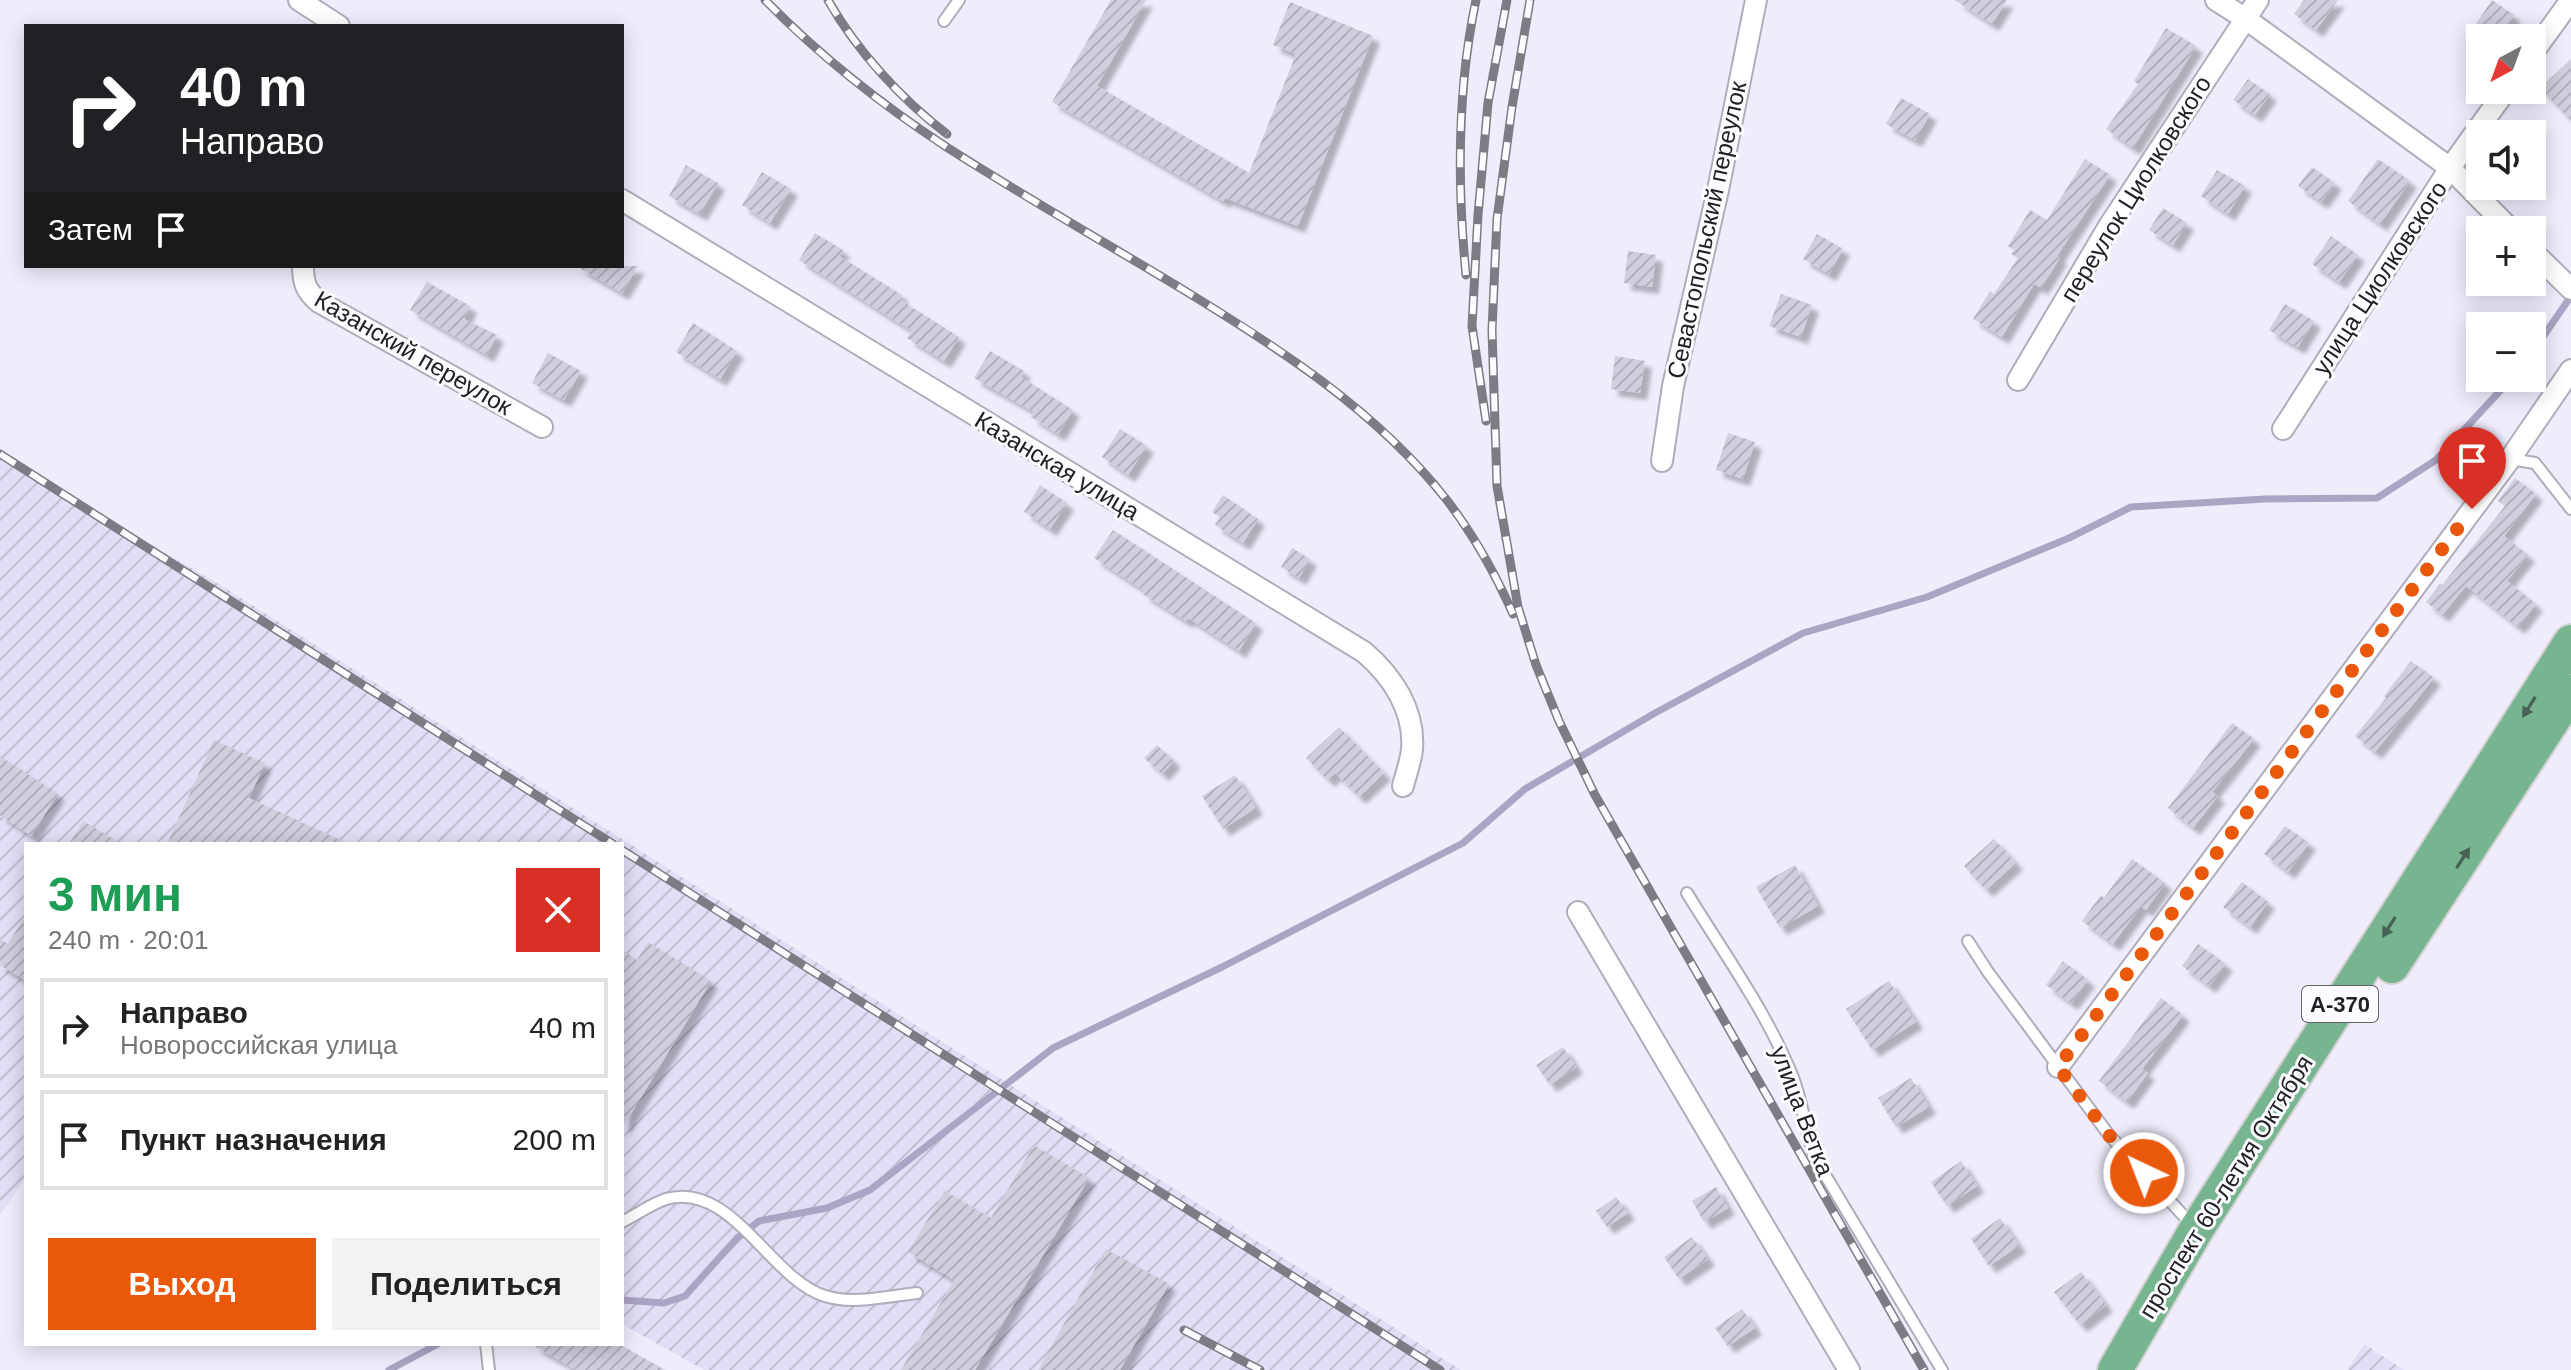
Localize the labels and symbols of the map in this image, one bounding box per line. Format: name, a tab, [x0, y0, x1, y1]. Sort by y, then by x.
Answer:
north arrow	[2466, 24, 2546, 104]
street label: переулок Циолковского	[2055, 71, 2216, 307]
street label: Севастопольский переулок	[1662, 78, 1751, 381]
street label: улица Циолковского	[2307, 176, 2452, 379]
street label: Казанский переулок	[310, 285, 517, 420]
street label: Казанская улица	[970, 406, 1145, 526]
pin	[2438, 427, 2506, 509]
one-way arrow	[2523, 696, 2537, 718]
one-way arrow	[2455, 847, 2470, 868]
one-way arrow	[2382, 916, 2397, 937]
road number: А-370	[2302, 986, 2378, 1022]
street label: улица Ветка	[1765, 1042, 1840, 1180]
street label: проспект 60-летия Октября	[2133, 1050, 2318, 1323]
position arrow	[2102, 1131, 2186, 1215]

